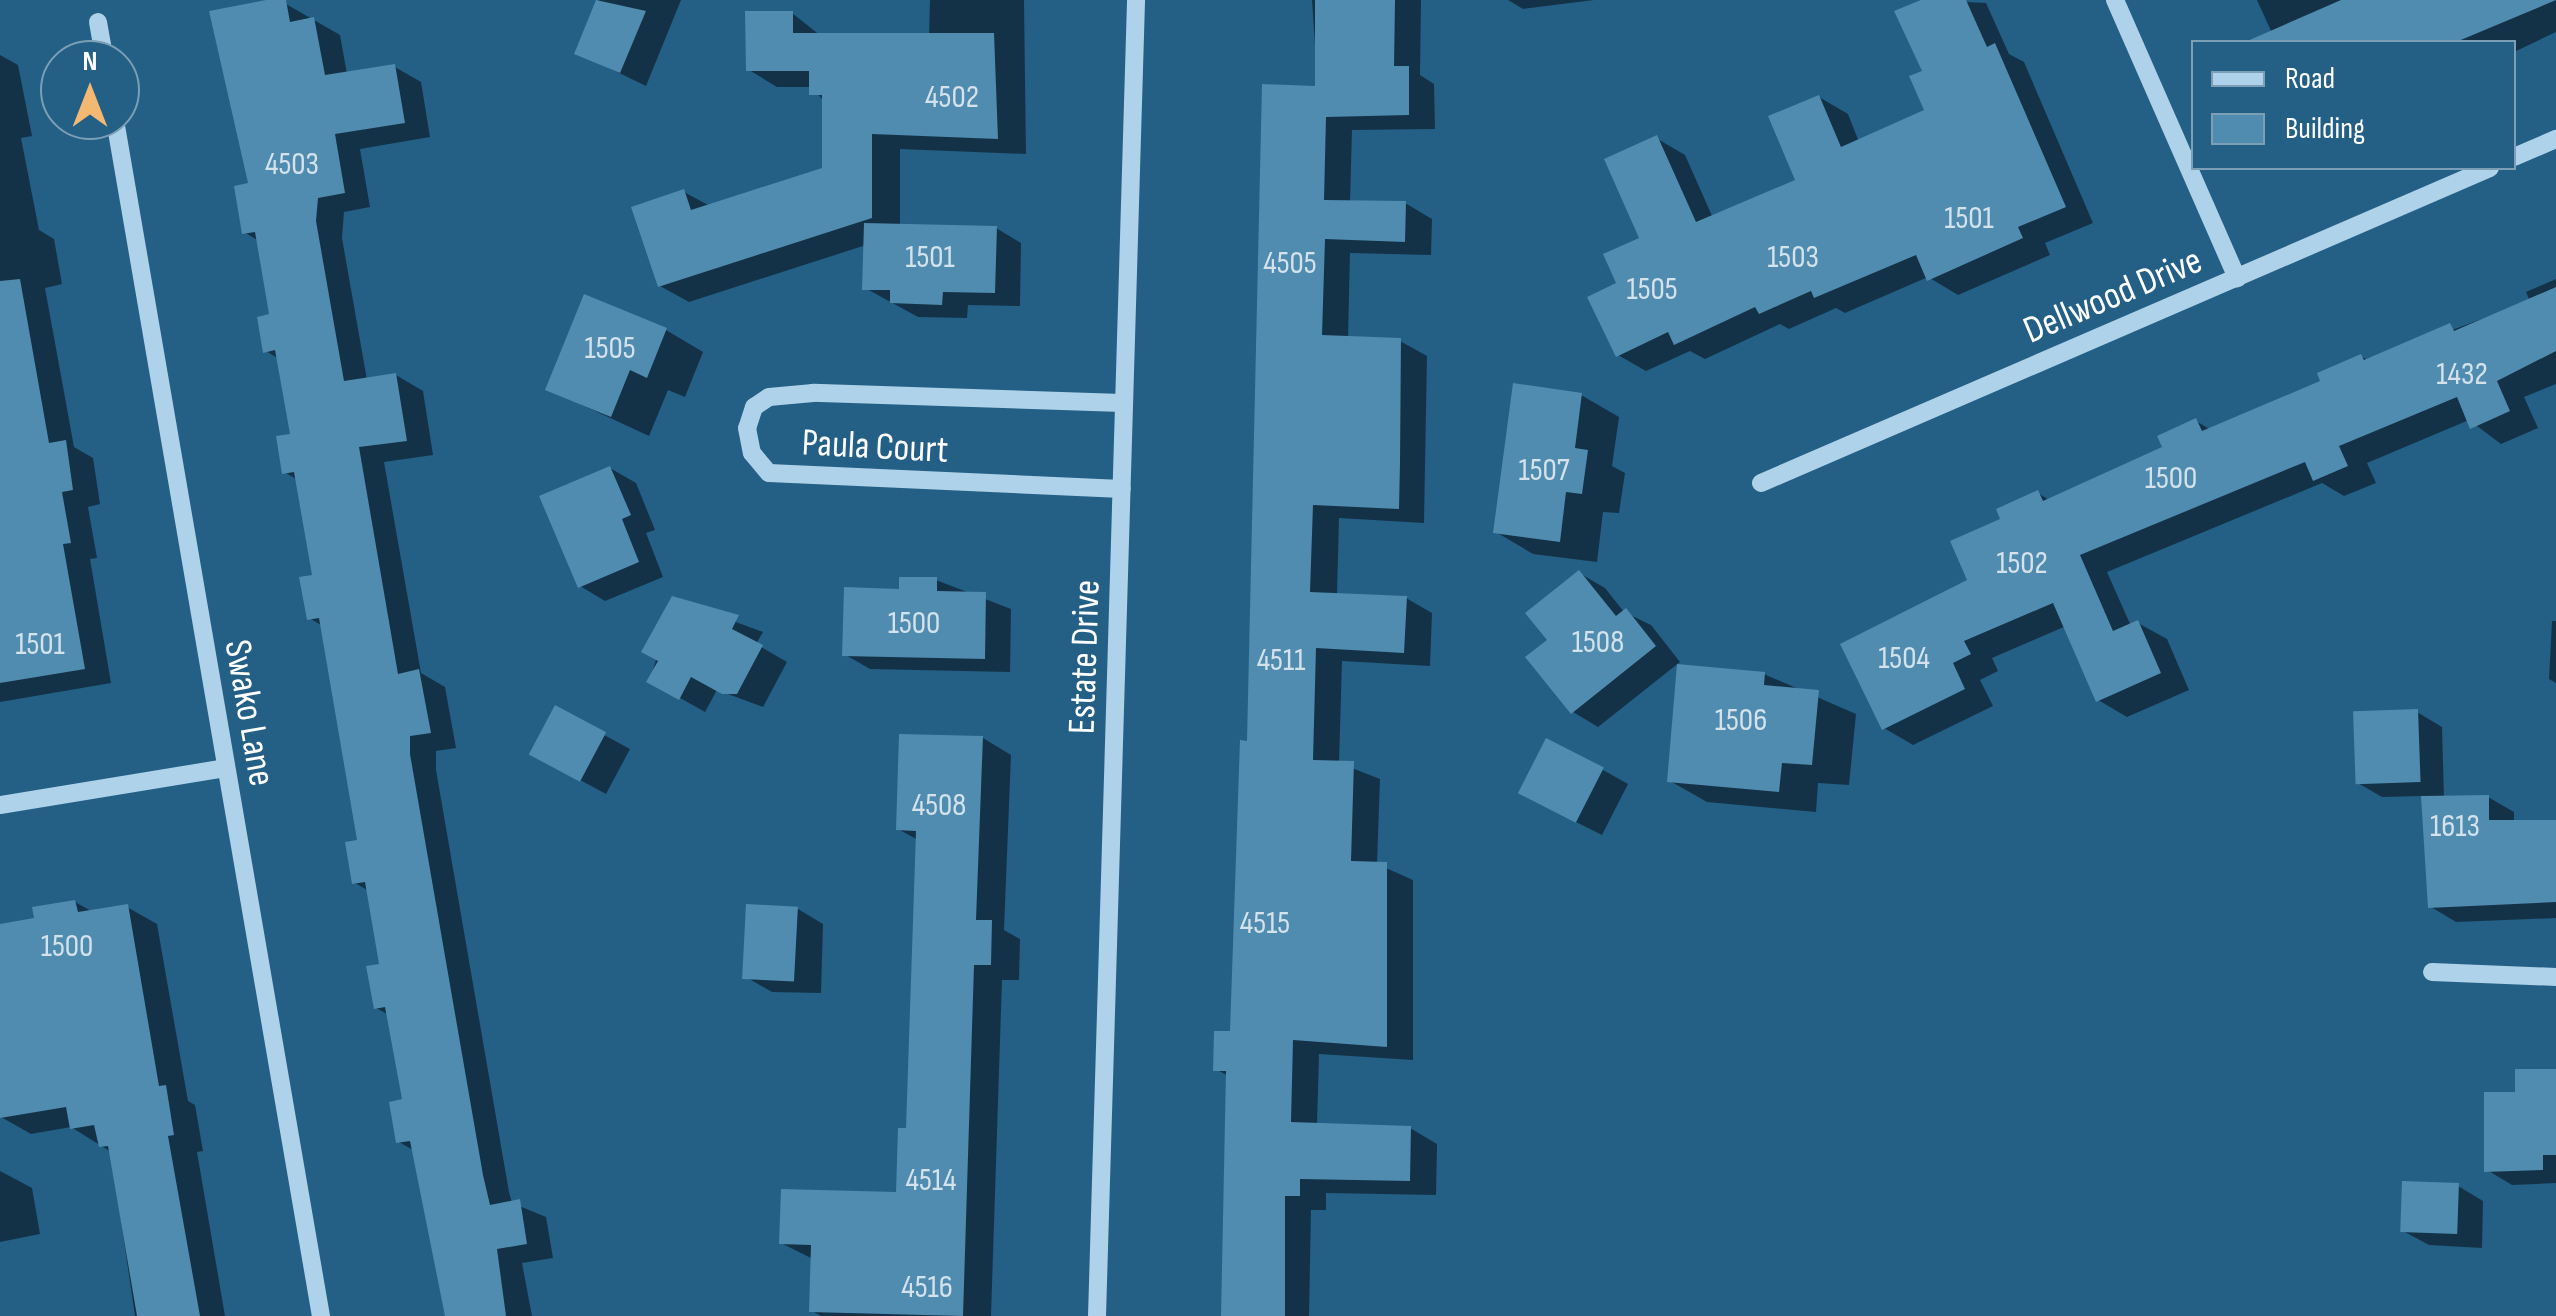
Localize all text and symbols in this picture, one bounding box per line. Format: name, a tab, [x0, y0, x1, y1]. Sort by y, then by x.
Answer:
north arrow	[40, 40, 140, 140]
legend	[2191, 40, 2516, 170]
text: N	[83, 45, 97, 78]
text: Road	[2285, 61, 2335, 97]
house number: 4502	[925, 79, 979, 117]
text: Building	[2285, 111, 2365, 147]
house number: 4503	[265, 146, 319, 184]
house number: 1501	[1944, 200, 1994, 238]
street label: Dellwood Drive	[2017, 238, 2209, 354]
house number: 1501	[905, 239, 955, 277]
house number: 1503	[1767, 239, 1819, 277]
house number: 4505	[1263, 245, 1317, 283]
house number: 1505	[1626, 271, 1678, 309]
house number: 1505	[584, 330, 636, 368]
house number: 1432	[2436, 356, 2488, 394]
street label: Paula Court	[801, 420, 949, 474]
house number: 1507	[1518, 452, 1570, 490]
house number: 1500	[2145, 460, 2197, 498]
house number: 1502	[1996, 545, 2048, 583]
street label: Estate Drive	[1060, 579, 1110, 735]
house number: 1500	[888, 605, 940, 643]
house number: 1508	[1572, 624, 1624, 662]
house number: 1501	[15, 626, 65, 664]
street label: Swako Lane	[214, 636, 284, 790]
house number: 1504	[1878, 640, 1930, 678]
house number: 4511	[1257, 642, 1305, 680]
house number: 1506	[1715, 702, 1767, 740]
house number: 4508	[912, 787, 966, 825]
house number: 1613	[2430, 808, 2480, 846]
house number: 4515	[1240, 905, 1290, 943]
house number: 1500	[41, 928, 93, 966]
house number: 4514	[906, 1162, 956, 1200]
house number: 4516	[901, 1269, 953, 1307]

